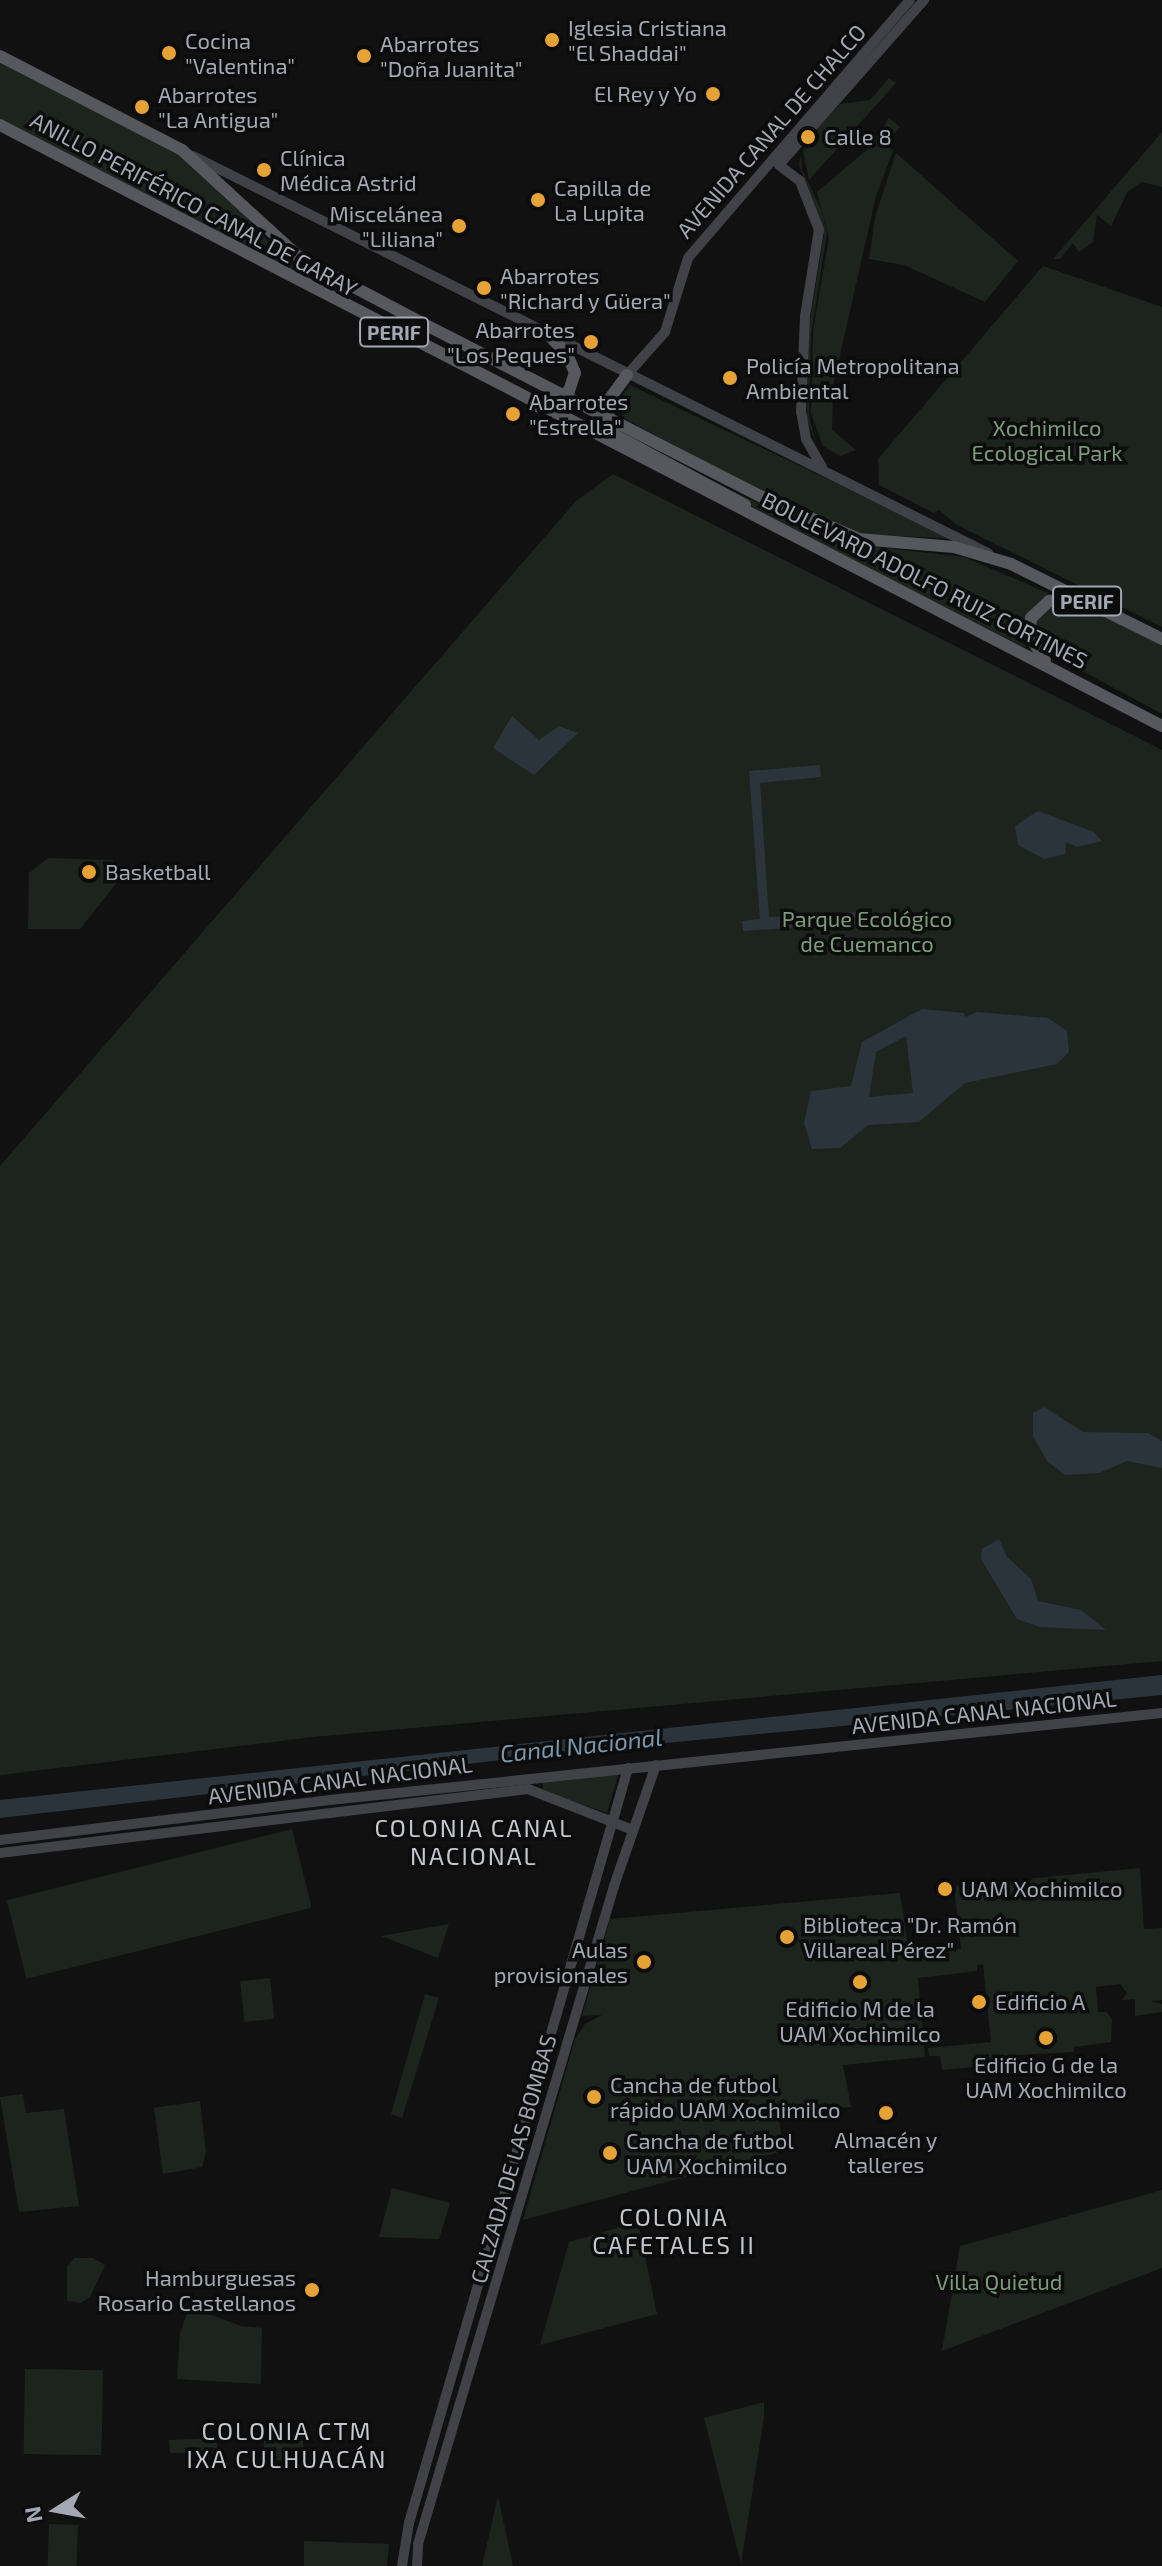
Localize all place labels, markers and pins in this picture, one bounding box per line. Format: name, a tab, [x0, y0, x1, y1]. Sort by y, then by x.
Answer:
place label: Iglesia Cristiana "El Shaddai"	[568, 14, 727, 66]
place label: Cocina "Valentina"	[185, 27, 295, 78]
place label: Abarrotes "Doña Juanita"	[380, 30, 523, 82]
marker: Iglesia Cristiana "El Shaddai"	[543, 31, 561, 49]
marker: Cocina "Valentina"	[160, 44, 178, 62]
marker: Abarrotes "Doña Juanita"	[355, 47, 373, 65]
place label: Abarrotes "La Antigua"	[158, 81, 279, 132]
place label: El Rey y Yo	[591, 81, 697, 107]
marker: El Rey y Yo	[704, 85, 722, 103]
marker: Abarrotes "La Antigua"	[133, 98, 151, 116]
place label: Calle 8	[824, 124, 892, 150]
marker: Calle 8	[799, 128, 817, 146]
place label: Clínica Médica Astrid	[280, 144, 417, 196]
marker: Clínica Médica Astrid	[255, 161, 273, 179]
place label: Capilla de La Lupita	[554, 174, 651, 226]
marker: Capilla de La Lupita	[529, 191, 547, 209]
place label: Miscelánea "Liliana"	[329, 200, 443, 252]
marker: Miscelánea "Liliana"	[450, 217, 468, 235]
place label: Abarrotes "Richard y Güera"	[500, 262, 672, 314]
marker: Abarrotes "Richard y Güera"	[475, 279, 493, 297]
place label: Abarrotes "Los Peques"	[447, 316, 575, 368]
marker: Abarrotes "Los Peques"	[582, 333, 600, 351]
place label: Policía Metropolitana Ambiental	[746, 352, 960, 404]
marker: Policía Metropolitana Ambiental	[721, 369, 739, 387]
place label: Abarrotes "Estrella"	[529, 388, 629, 440]
marker: Abarrotes "Estrella"	[504, 405, 522, 423]
place label: Basketball	[105, 859, 211, 885]
marker: Basketball	[80, 863, 98, 881]
place label: UAM Xochimilco	[961, 1876, 1122, 1902]
marker: UAM Xochimilco	[936, 1880, 954, 1898]
place label: Biblioteca "Dr. Ramón Villareal Pérez"	[803, 1911, 1017, 1962]
marker: Biblioteca "Dr. Ramón Villareal Pérez"	[778, 1928, 796, 1946]
place label: Aulas provisionales	[494, 1936, 628, 1988]
marker: Aulas provisionales	[635, 1953, 653, 1971]
marker: Edificio M de la UAM Xochimilco	[851, 1973, 869, 1991]
place label: Edificio A	[995, 1989, 1086, 2015]
marker: Edificio A	[970, 1993, 988, 2011]
place label: Edificio M de la UAM Xochimilco	[779, 1995, 941, 2046]
marker: Edificio G de la UAM Xochimilco	[1037, 2029, 1055, 2047]
place label: Edificio G de la UAM Xochimilco	[965, 2051, 1127, 2102]
place label: Cancha de futbol rápido UAM Xochimilco	[610, 2071, 841, 2122]
marker: Cancha de futbol rápido UAM Xochimilco	[585, 2088, 603, 2106]
marker: Almacén y talleres	[877, 2104, 895, 2122]
place label: Almacén y talleres	[834, 2126, 938, 2178]
place label: Cancha de futbol UAM Xochimilco	[626, 2127, 794, 2178]
marker: Cancha de futbol UAM Xochimilco	[601, 2144, 619, 2162]
place label: Hamburguesas Rosario Castellanos	[97, 2264, 296, 2316]
marker: Hamburguesas Rosario Castellanos	[303, 2281, 321, 2299]

